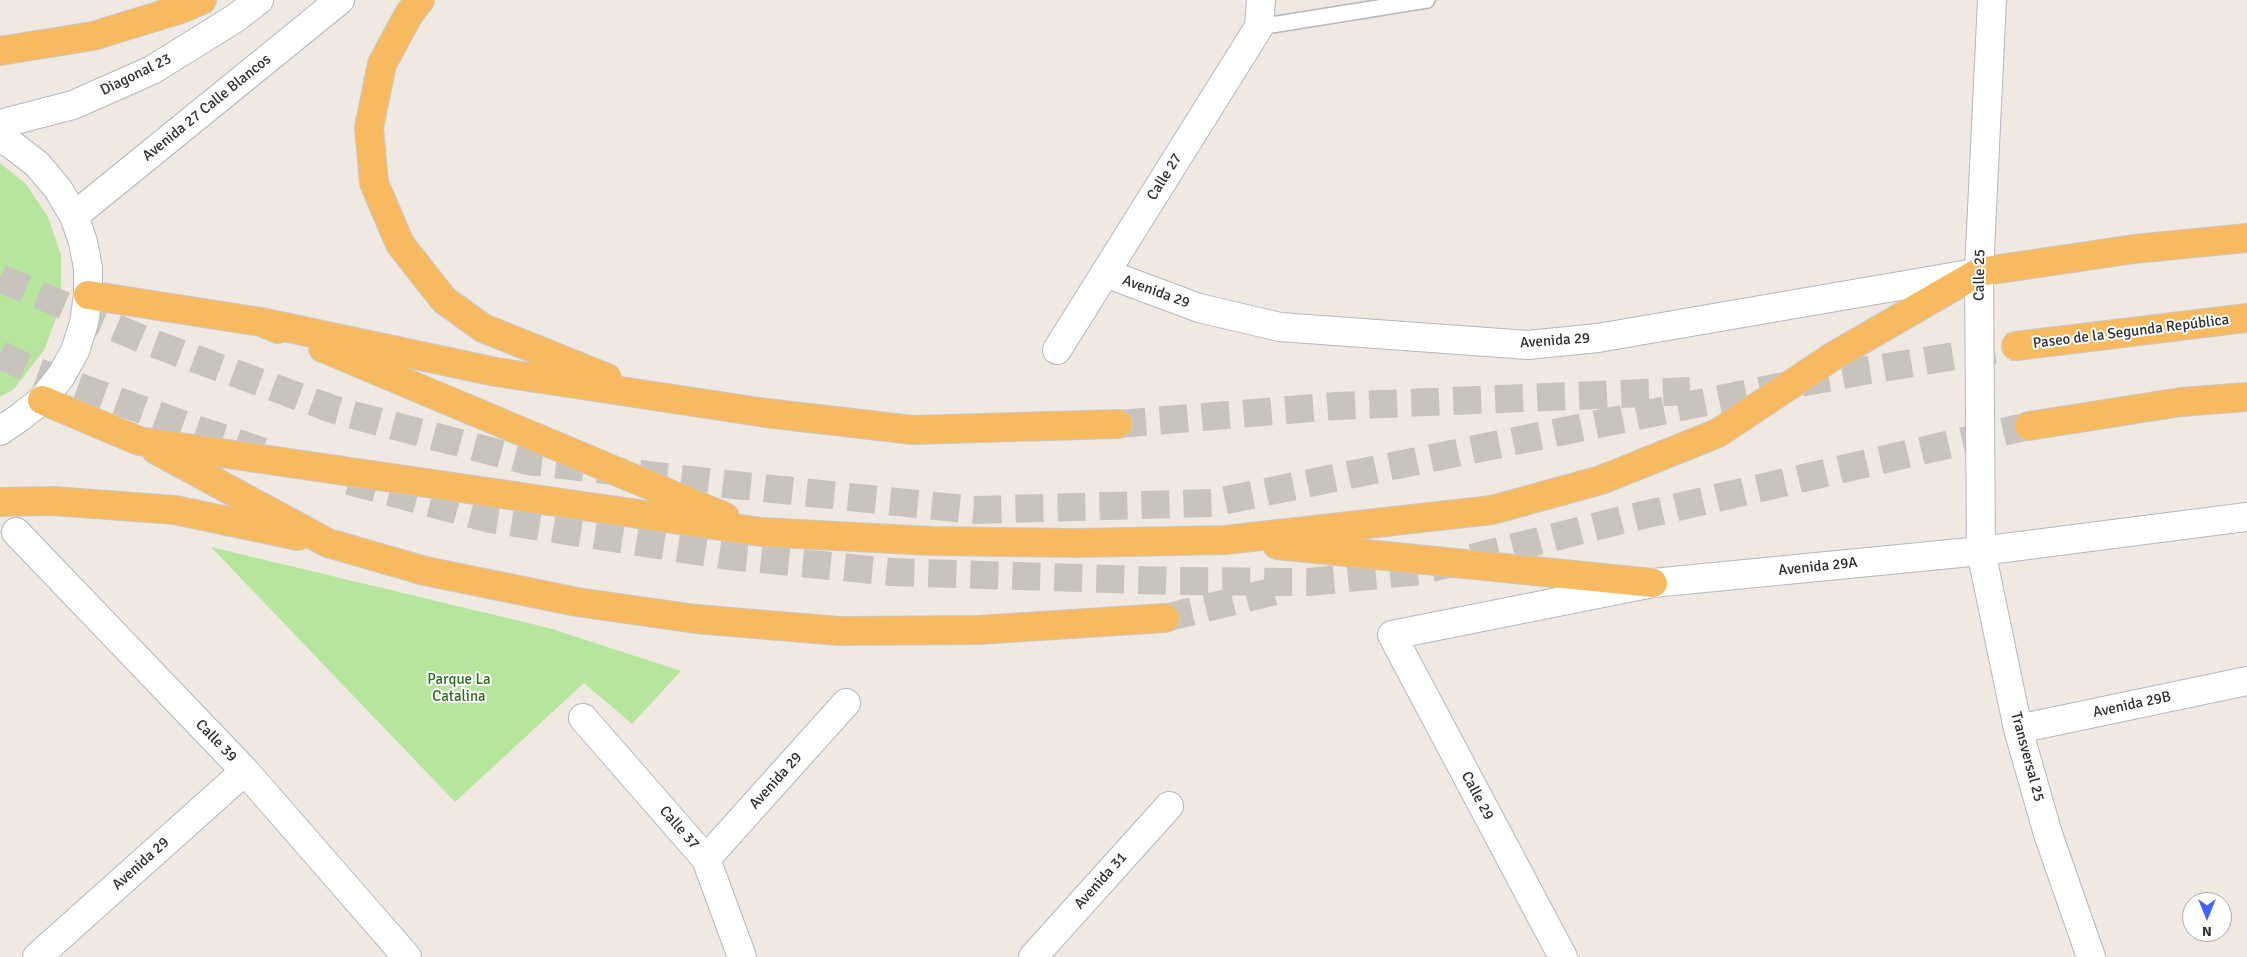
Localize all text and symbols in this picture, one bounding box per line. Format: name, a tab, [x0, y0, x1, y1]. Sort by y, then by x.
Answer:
street label: Diagonal 23	[98, 50, 174, 100]
street label: Avenida 27 Calle Blancos	[139, 51, 275, 165]
street label: Calle 27	[1144, 150, 1186, 204]
street label: Calle 25	[1971, 249, 1989, 301]
street label: Avenida 29	[1120, 272, 1192, 312]
street label: Paseo de la Segunda República	[2032, 311, 2230, 353]
street label: Avenida 29	[1519, 330, 1591, 352]
street label: Avenida 29A	[1778, 554, 1858, 580]
park label: Parque La Catalina	[427, 671, 491, 706]
street label: Avenida 29B	[2091, 688, 2173, 722]
street label: Transversal 25	[2006, 710, 2048, 804]
street label: Calle 39	[191, 716, 241, 766]
street label: Avenida 29	[746, 749, 806, 813]
street label: Calle 29	[1457, 769, 1497, 823]
street label: Calle 37	[655, 802, 703, 854]
street label: Avenida 29	[109, 834, 173, 894]
street label: Avenida 31	[1071, 849, 1131, 913]
north arrow	[2182, 892, 2232, 942]
text: N	[2202, 923, 2212, 940]

